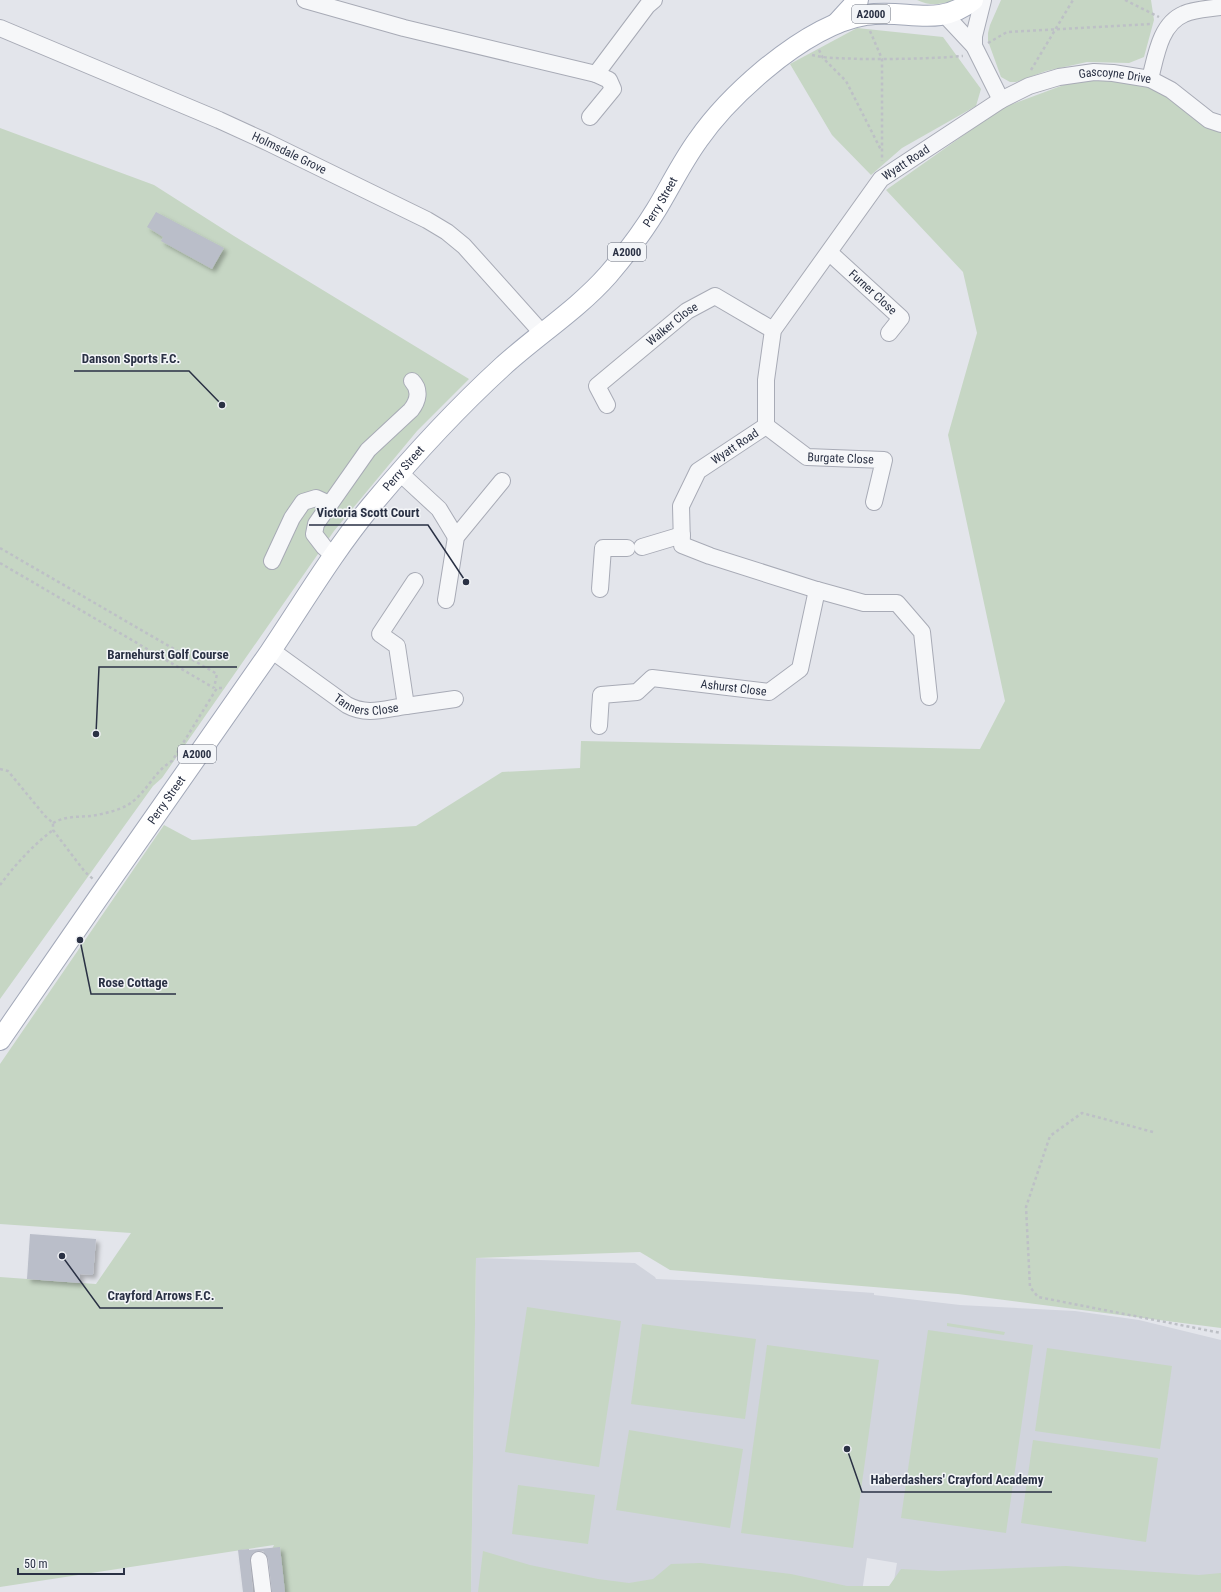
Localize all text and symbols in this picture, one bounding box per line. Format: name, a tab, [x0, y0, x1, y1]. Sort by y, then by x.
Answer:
road number: A2000	[852, 5, 890, 23]
street label: Gascoyne Drive	[1078, 65, 1152, 86]
street label: Holmsdale Grove	[250, 129, 329, 177]
street label: Wyatt Road	[879, 142, 932, 183]
street label: Perry Street	[640, 174, 681, 230]
road number: A2000	[608, 243, 646, 261]
street label: Furner Close	[846, 267, 900, 318]
street label: Walker Close	[644, 299, 700, 349]
callout: Danson Sports F.C.	[74, 346, 189, 371]
text: Danson Sports F.C.	[82, 351, 180, 366]
street label: Wyatt Road	[709, 426, 761, 467]
street label: Perry Street	[380, 443, 427, 494]
street label: Burgate Close	[807, 450, 874, 467]
callout: Victoria Scott Court	[309, 500, 428, 525]
text: Victoria Scott Court	[316, 505, 420, 520]
callout: Barnehurst Golf Course	[99, 642, 237, 667]
text: Barnehurst Golf Course	[107, 647, 229, 662]
street label: Ashurst Close	[700, 677, 768, 699]
street label: Tanners Close	[331, 691, 400, 718]
road number: A2000	[178, 745, 216, 763]
street label: Perry Street	[145, 773, 188, 827]
callout: Rose Cottage	[91, 969, 176, 994]
text: Rose Cottage	[98, 975, 168, 990]
callout: Crayford Arrows F.C.	[100, 1283, 223, 1308]
text: Crayford Arrows F.C.	[108, 1288, 214, 1303]
callout: Haberdashers' Crayford Academy	[862, 1467, 1052, 1492]
text: Haberdashers' Crayford Academy	[870, 1472, 1044, 1487]
scale bar	[18, 1550, 124, 1576]
text: 50 m	[24, 1557, 48, 1571]

